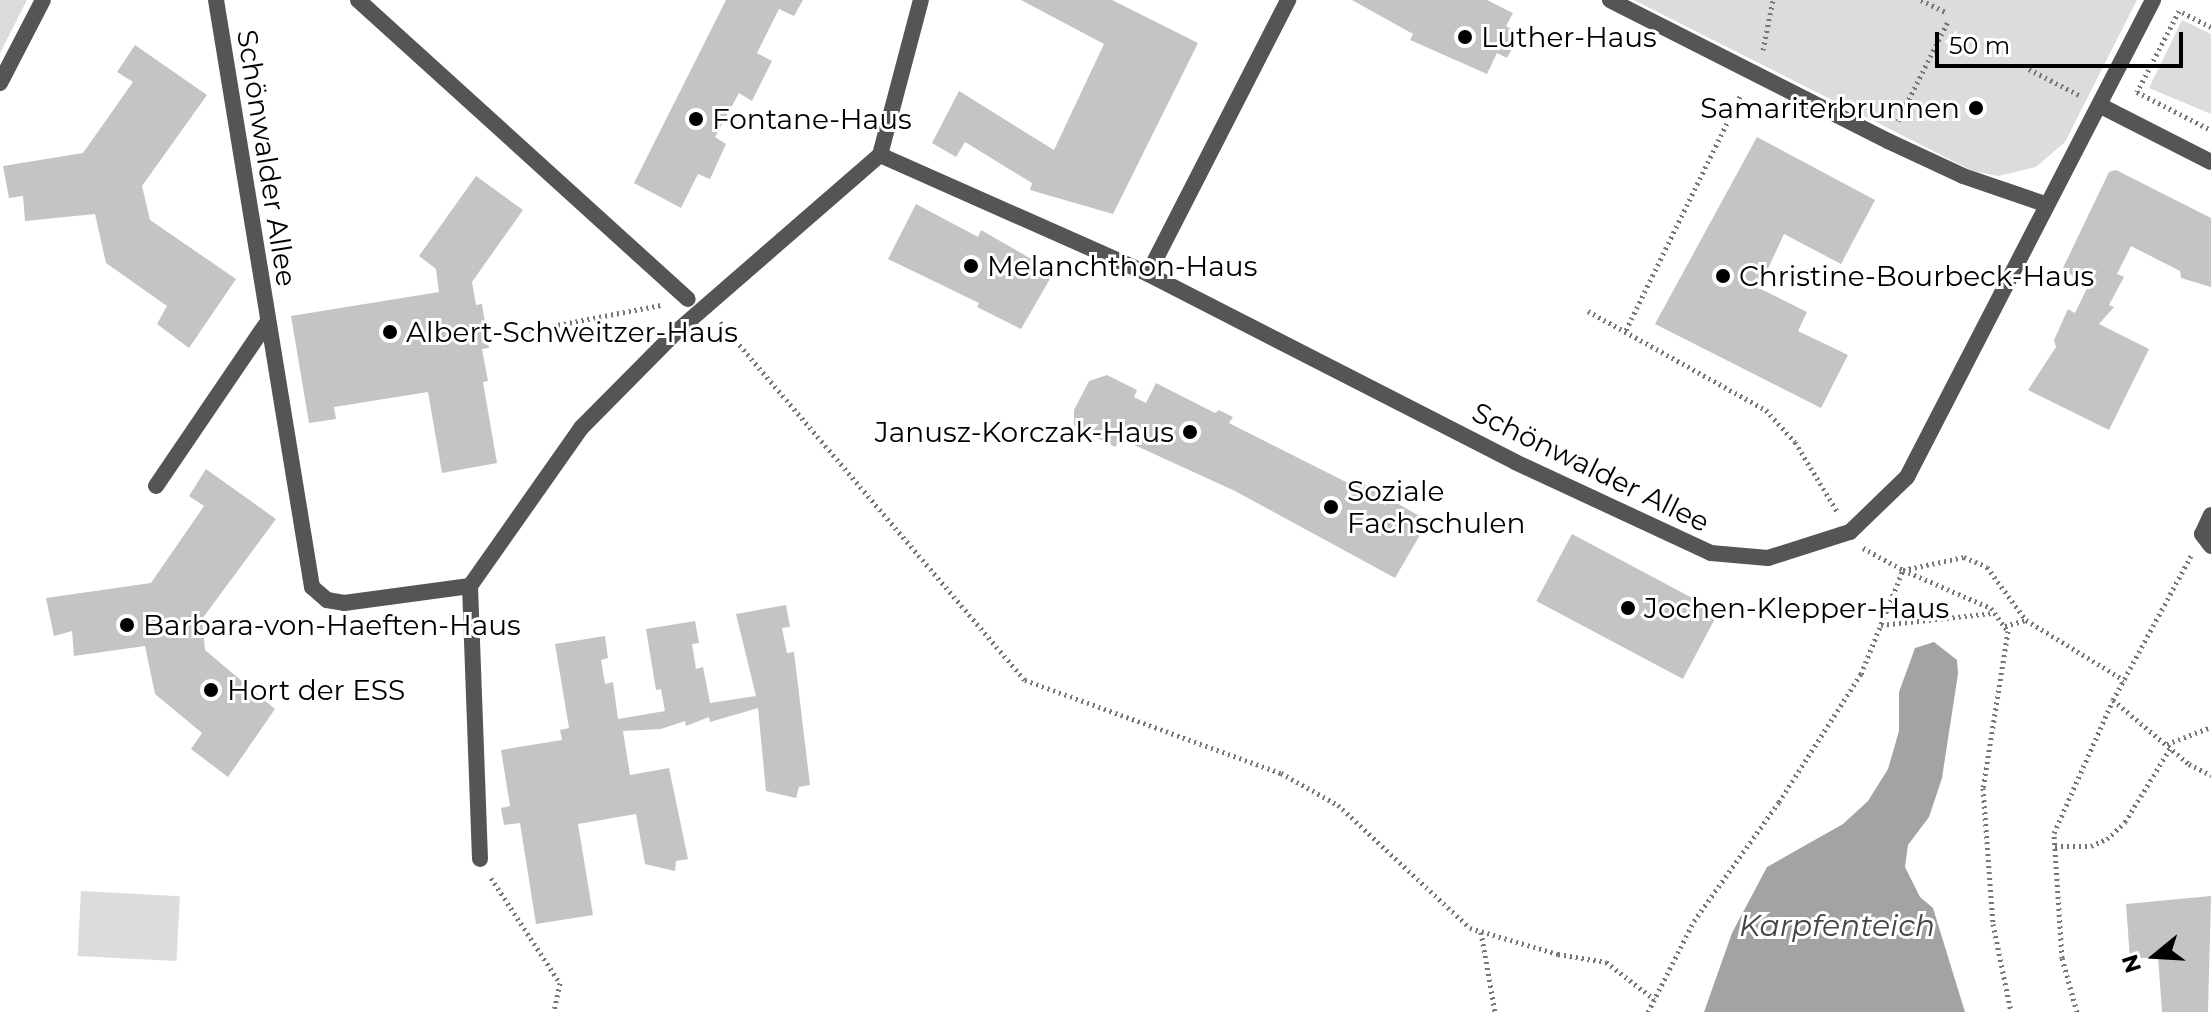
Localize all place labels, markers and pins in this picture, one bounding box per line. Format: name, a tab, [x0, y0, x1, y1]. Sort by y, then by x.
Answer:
place label: Luther-Haus	[1481, 20, 1657, 54]
marker: Luther-Haus	[1456, 28, 1474, 46]
place label: Samariterbrunnen	[1700, 91, 1960, 125]
marker: Samariterbrunnen	[1967, 99, 1985, 117]
place label: Fontane-Haus	[712, 102, 912, 136]
marker: Fontane-Haus	[687, 110, 705, 128]
place label: Melanchthon-Haus	[987, 249, 1257, 283]
marker: Melanchthon-Haus	[962, 257, 980, 275]
place label: Christine-Bourbeck-Haus	[1739, 259, 2094, 293]
marker: Christine-Bourbeck-Haus	[1714, 267, 1732, 285]
place label: Albert-Schweitzer-Haus	[406, 315, 738, 349]
marker: Albert-Schweitzer-Haus	[381, 323, 399, 341]
place label: Janusz-Korczak-Haus	[875, 415, 1174, 449]
marker: Janusz-Korczak-Haus	[1181, 423, 1199, 441]
place label: Soziale Fachschulen	[1347, 474, 1525, 540]
marker: Soziale Fachschulen	[1322, 498, 1340, 516]
place label: Jochen-Klepper-Haus	[1644, 591, 1949, 625]
marker: Jochen-Klepper-Haus	[1619, 599, 1637, 617]
place label: Barbara-von-Haeften-Haus	[143, 608, 521, 642]
marker: Barbara-von-Haeften-Haus	[118, 616, 136, 634]
place label: Hort der ESS	[227, 673, 405, 707]
marker: Hort der ESS	[202, 681, 220, 699]

